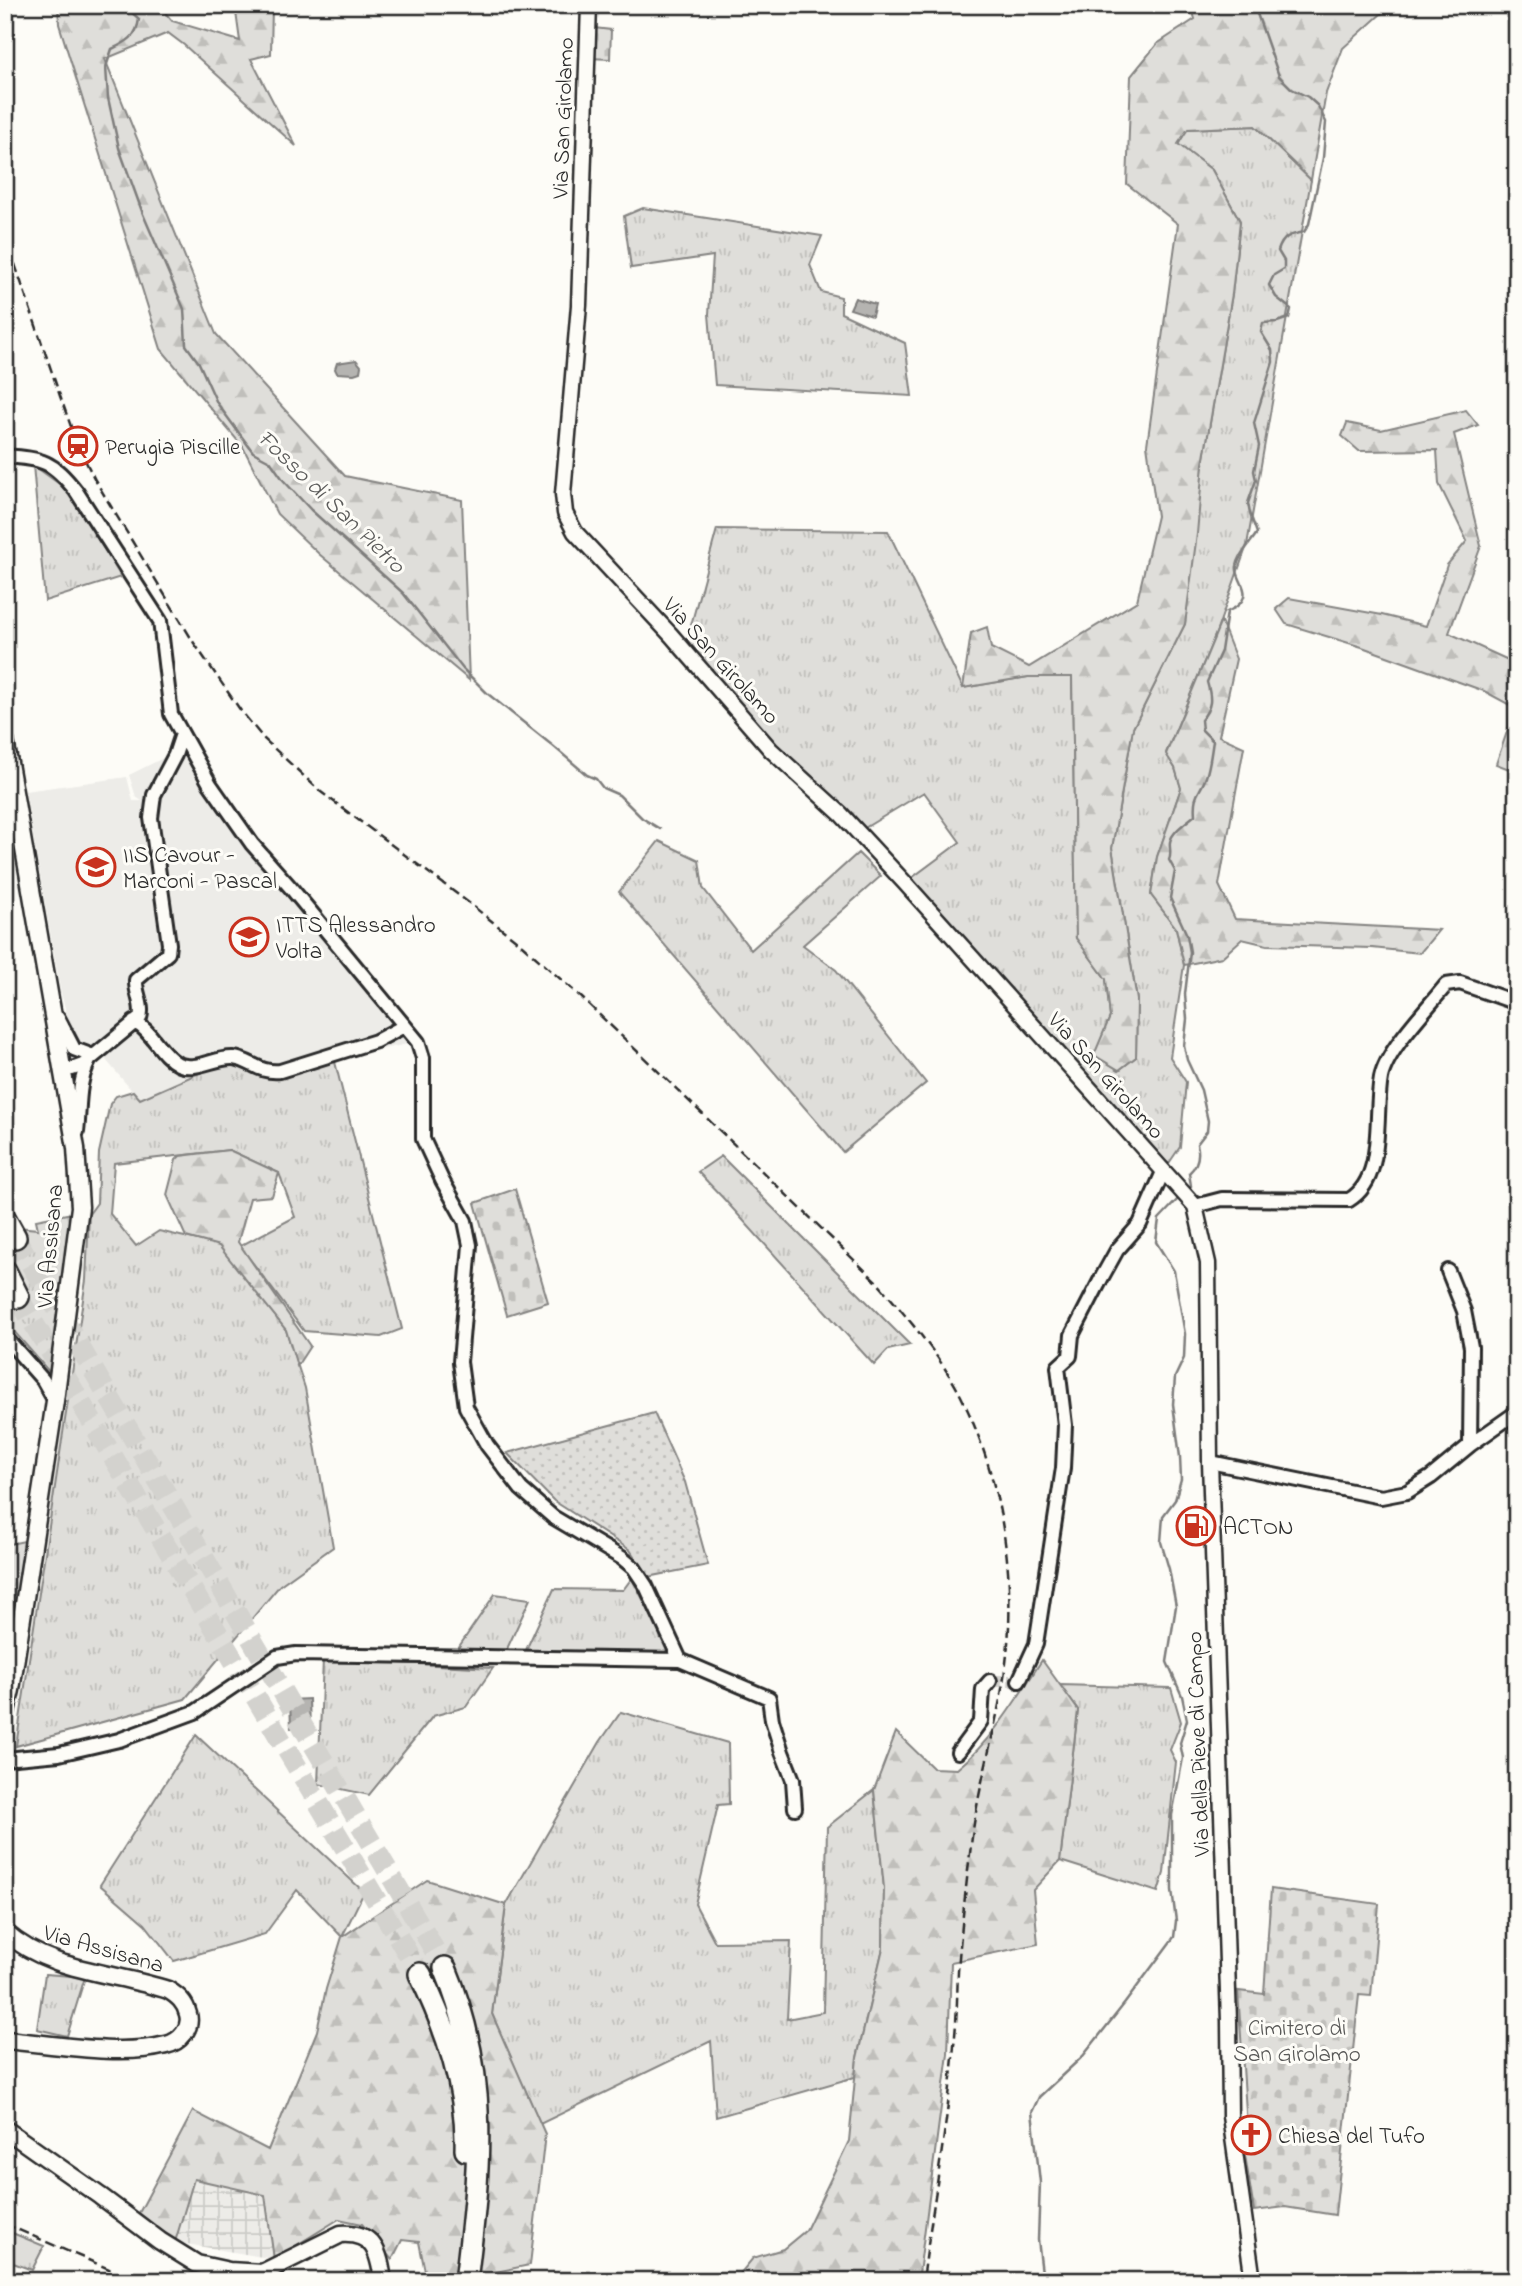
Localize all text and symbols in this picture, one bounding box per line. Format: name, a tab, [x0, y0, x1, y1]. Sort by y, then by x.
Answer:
street label: Via San Girolamo	[545, 37, 584, 200]
water label: Fosso di San Pietro	[248, 423, 413, 584]
station icon: Perugia Piscille	[57, 425, 99, 467]
place label: Perugia Piscille	[105, 432, 241, 466]
street label: Via San Girolamo	[653, 590, 786, 733]
place label: IIS Cavour - Marconi - Pascal	[123, 840, 277, 899]
school or university icon: IIS Cavour - Marconi - Pascal	[75, 846, 117, 888]
place label: ITTS Alessandro Volta	[275, 910, 436, 969]
school or university icon: ITTS Alessandro Volta	[228, 916, 270, 958]
street label: Via San Girolamo	[1038, 1005, 1171, 1148]
street label: Via Assisana	[30, 1183, 73, 1310]
fuel station icon: ACTON	[1175, 1505, 1217, 1547]
place label: ACTON	[1223, 1512, 1294, 1545]
street label: Via della Pieve di Campo	[1179, 1631, 1220, 1858]
street label: Via Assisana	[38, 1917, 167, 1983]
park label: Cimitero di San Girolamo	[1233, 2013, 1361, 2072]
church icon: Chiesa del Tufo	[1230, 2114, 1272, 2156]
place label: Chiesa del Tufo	[1278, 2121, 1425, 2154]

